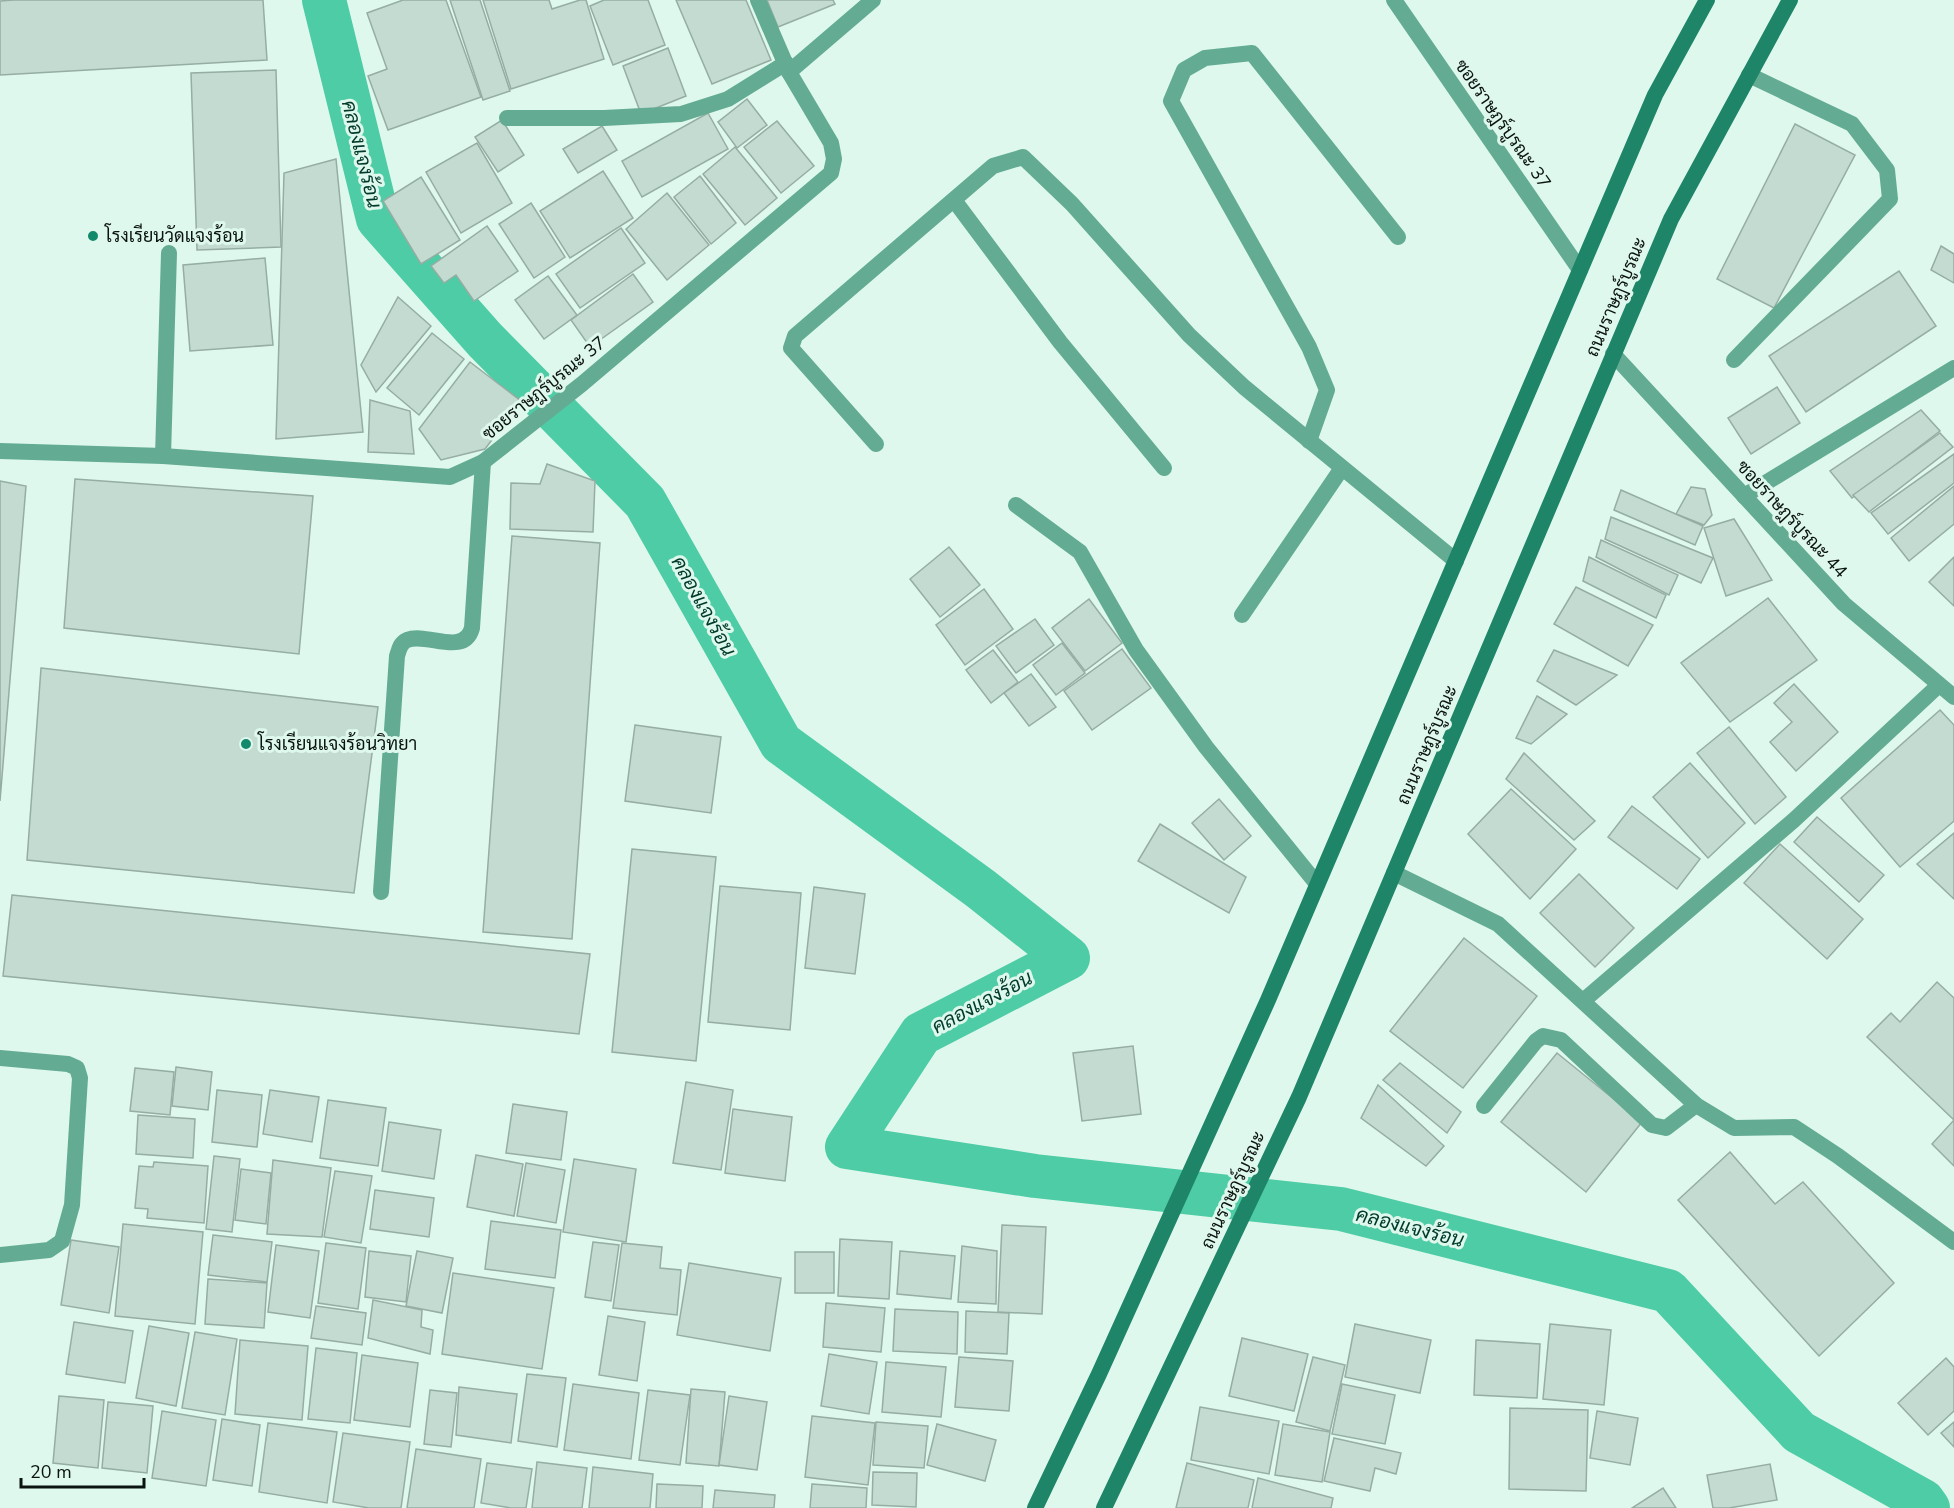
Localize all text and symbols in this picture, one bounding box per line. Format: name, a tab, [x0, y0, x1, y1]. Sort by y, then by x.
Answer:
street label: ซอยราษฎร์บูรณะ 37	[1449, 54, 1557, 194]
water label: คลองแจงร้อน	[335, 97, 388, 211]
place label: โรงเรียนวัดแจงร้อน	[104, 223, 244, 248]
marker: โรงเรียนวัดแจงร้อน	[86, 229, 100, 243]
street label: ถนนราษฎร์บูรณะ	[1579, 233, 1653, 361]
street label: ซอยราษฎร์บูรณะ 37	[477, 330, 611, 446]
street label: ซอยราษฎร์บูรณะ 44	[1731, 454, 1854, 584]
water label: คลองแจงร้อน	[665, 551, 742, 661]
street label: ถนนราษฎร์บูรณะ	[1390, 681, 1464, 809]
place label: โรงเรียนแจงร้อนวิทยา	[257, 731, 417, 756]
marker: โรงเรียนแจงร้อนวิทยา	[239, 737, 253, 751]
water label: คลองแจงร้อน	[927, 964, 1038, 1040]
street label: ถนนราษฎร์บูรณะ	[1194, 1127, 1272, 1253]
water label: คลองแจงร้อน	[1353, 1201, 1467, 1254]
scale bar	[21, 1451, 144, 1489]
text: 20 m	[30, 1460, 72, 1484]

